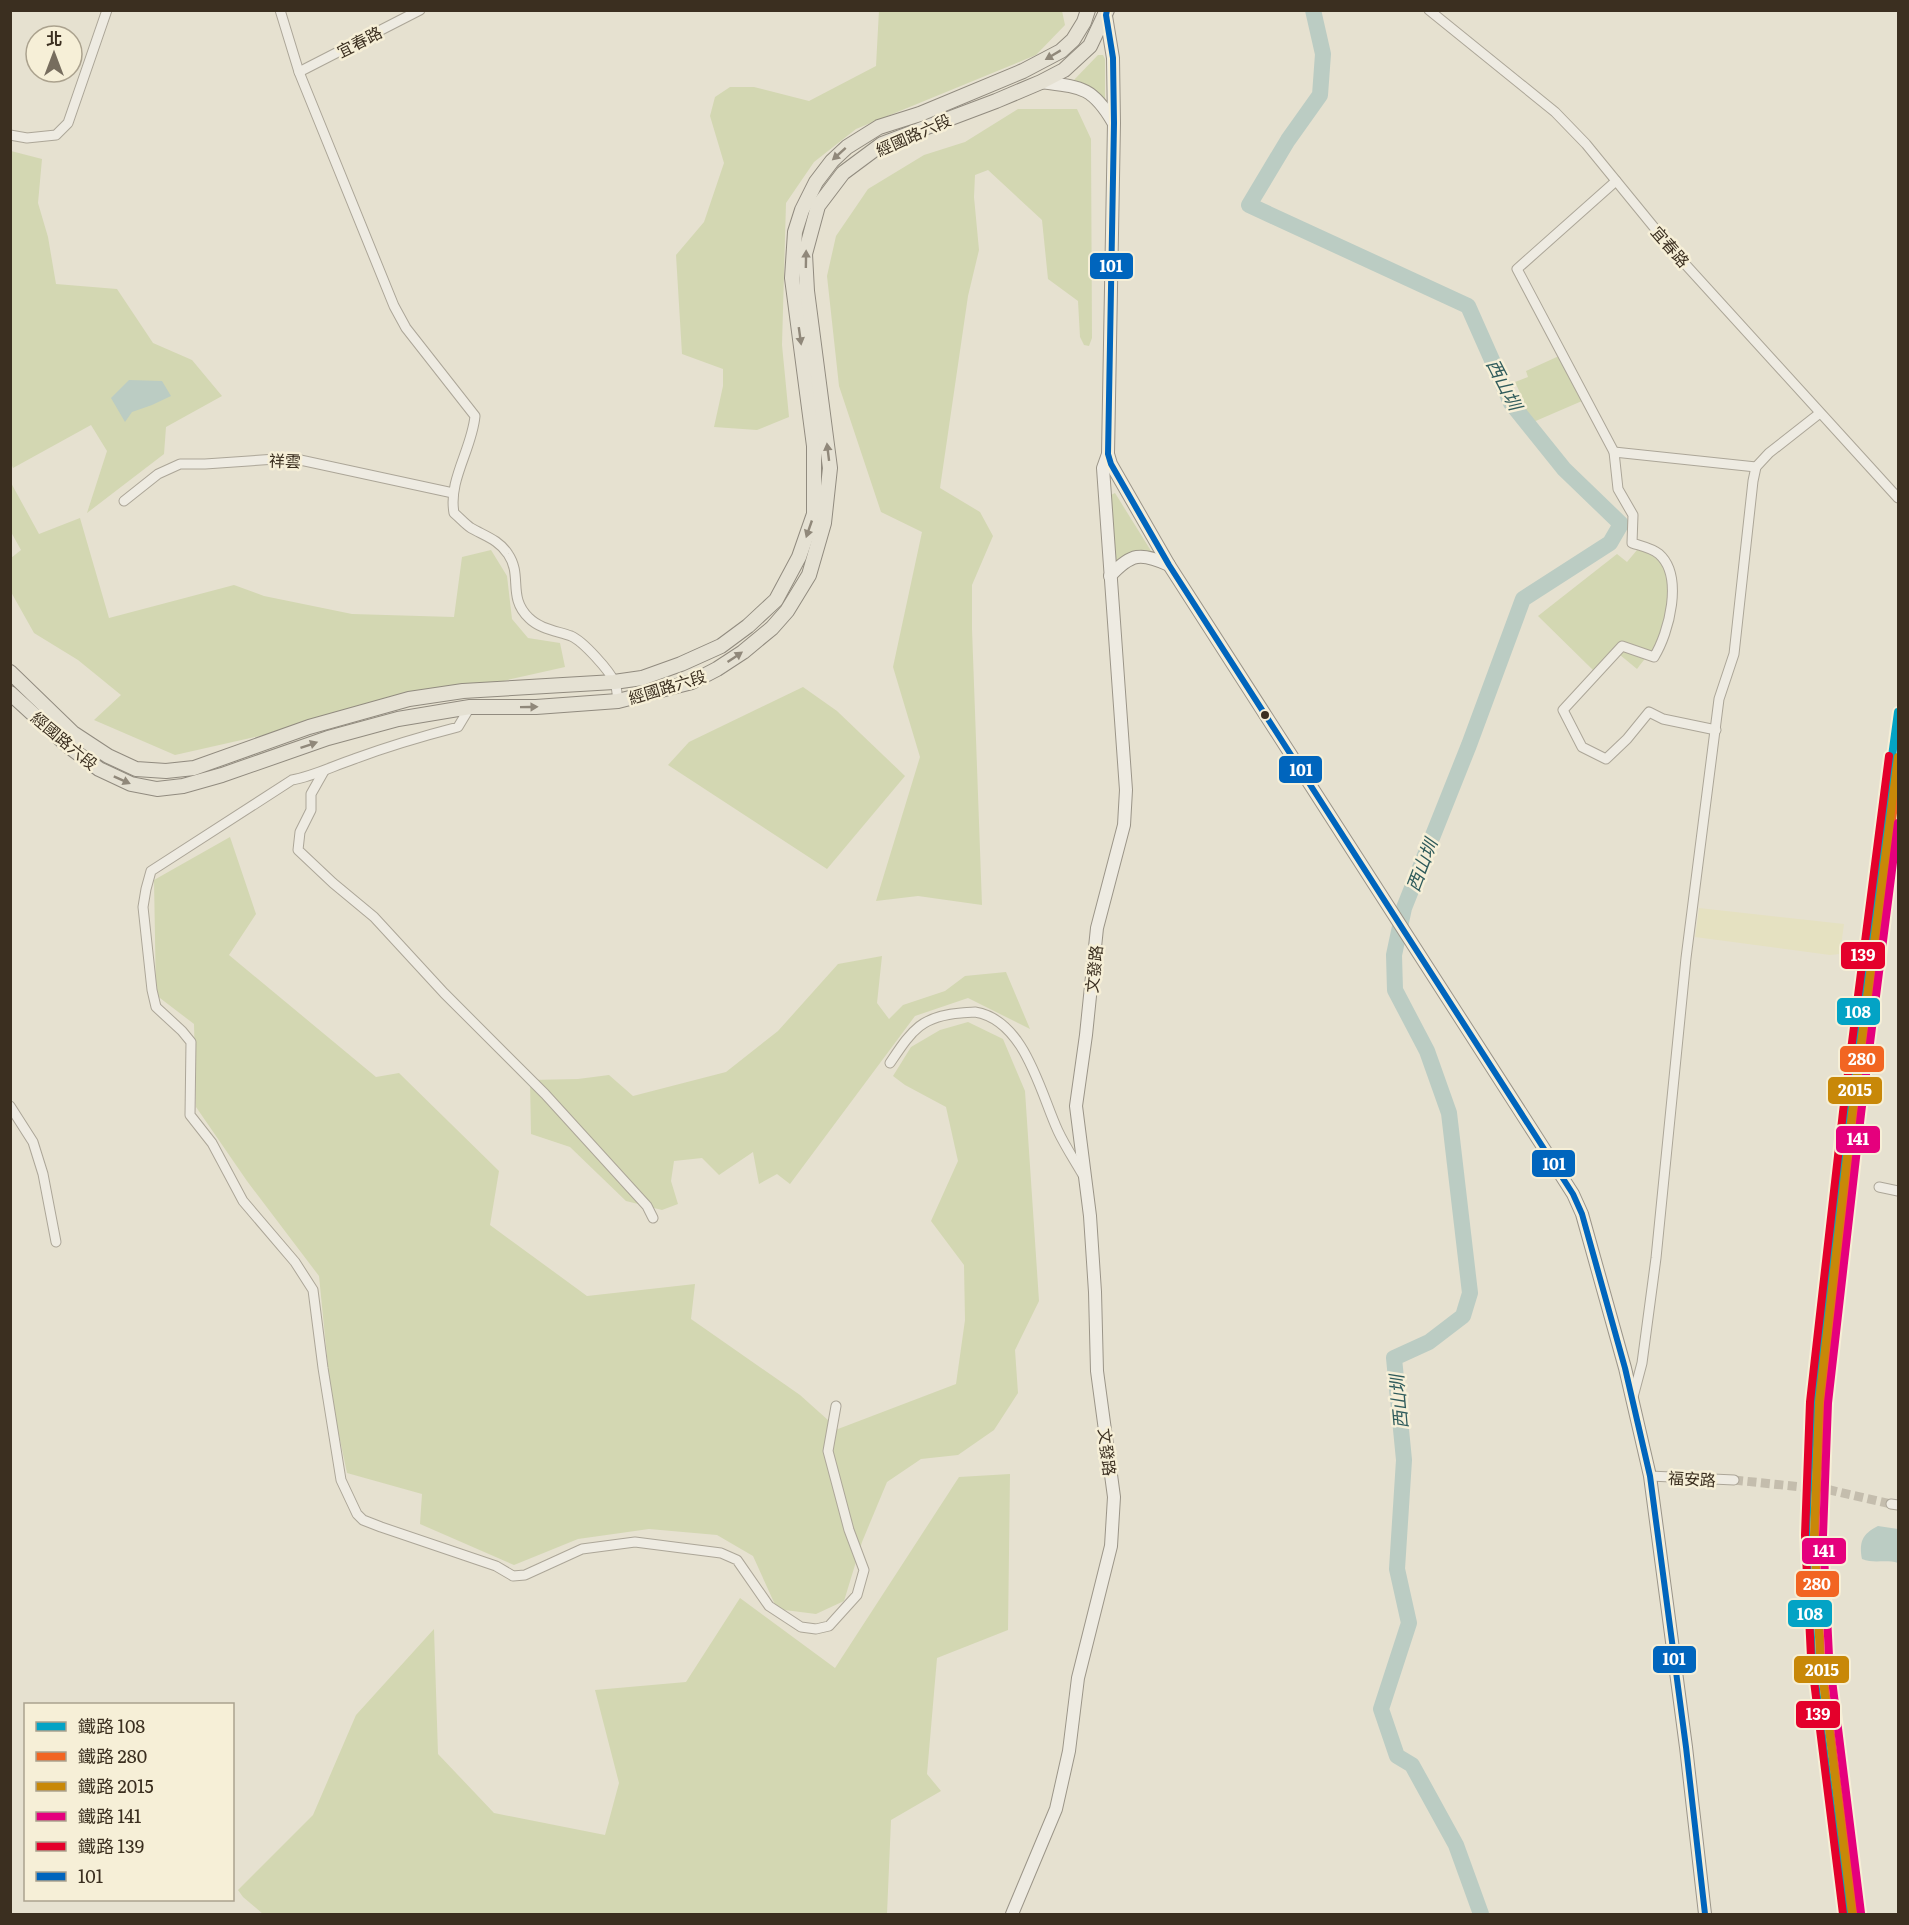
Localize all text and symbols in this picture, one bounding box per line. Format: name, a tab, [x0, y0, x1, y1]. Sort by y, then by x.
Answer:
street label: 宜春路	[332, 19, 386, 63]
north arrow	[24, 24, 84, 84]
text: 北	[46, 26, 62, 50]
one-way arrow	[1045, 50, 1061, 61]
street label: 經國路六段	[872, 107, 954, 161]
one-way arrow	[831, 148, 847, 161]
street label: 宜春路	[1646, 220, 1696, 272]
one-way arrow	[802, 249, 811, 268]
line badge: 101	[1089, 252, 1134, 280]
text: 101	[1099, 253, 1123, 277]
one-way arrow	[796, 326, 805, 345]
water label: 西山圳	[1481, 354, 1531, 417]
one-way arrow	[823, 443, 832, 462]
street label: 祥雲	[269, 447, 301, 473]
one-way arrow	[803, 520, 813, 538]
one-way arrow	[727, 651, 743, 663]
street label: 經國路六段	[625, 663, 709, 709]
one-way arrow	[519, 702, 538, 712]
street label: 經國路六段	[27, 705, 103, 775]
unlabelled marker	[1259, 709, 1271, 721]
one-way arrow	[300, 739, 318, 749]
line badge: 101	[1278, 755, 1323, 784]
text: 101	[1289, 757, 1313, 781]
one-way arrow	[114, 775, 132, 785]
water label: 西山圳	[1399, 832, 1444, 895]
line badge: 139	[1840, 941, 1886, 970]
text: 139	[1851, 942, 1875, 966]
street label: 文發路	[1079, 944, 1107, 994]
line badge: 108	[1836, 997, 1881, 1026]
text: 108	[1845, 999, 1872, 1023]
line badge: 280	[1839, 1045, 1885, 1073]
text: 280	[1848, 1046, 1876, 1070]
line badge: 2015	[1827, 1076, 1883, 1105]
text: 2015	[1838, 1077, 1872, 1101]
line badge: 141	[1835, 1125, 1881, 1154]
text: 141	[1847, 1126, 1870, 1150]
line badge: 101	[1531, 1149, 1576, 1178]
text: 101	[1542, 1151, 1566, 1175]
water label: 西山圳	[1382, 1371, 1414, 1430]
street label: 文發路	[1093, 1427, 1123, 1477]
street label: 福安路	[1667, 1465, 1717, 1491]
line badge: 141	[1801, 1537, 1847, 1565]
text: 141	[1813, 1538, 1836, 1562]
line badge: 280	[1795, 1570, 1840, 1598]
text: 280	[1803, 1571, 1831, 1595]
line badge: 108	[1787, 1599, 1833, 1628]
text: 108	[1797, 1601, 1824, 1625]
line badge: 101	[1652, 1645, 1697, 1674]
text: 101	[1662, 1646, 1686, 1670]
line badge: 2015	[1793, 1655, 1850, 1684]
text: 2015	[1805, 1657, 1839, 1681]
line badge: 139	[1795, 1700, 1841, 1729]
text: 139	[1806, 1701, 1830, 1725]
legend	[24, 1703, 234, 1901]
text: 鐵路 108	[78, 1712, 145, 1739]
text: 鐵路 280	[78, 1742, 147, 1769]
text: 鐵路 2015	[78, 1772, 154, 1799]
text: 鐵路 141	[78, 1802, 141, 1829]
text: 鐵路 139	[78, 1832, 144, 1859]
text: 101	[78, 1862, 103, 1889]

